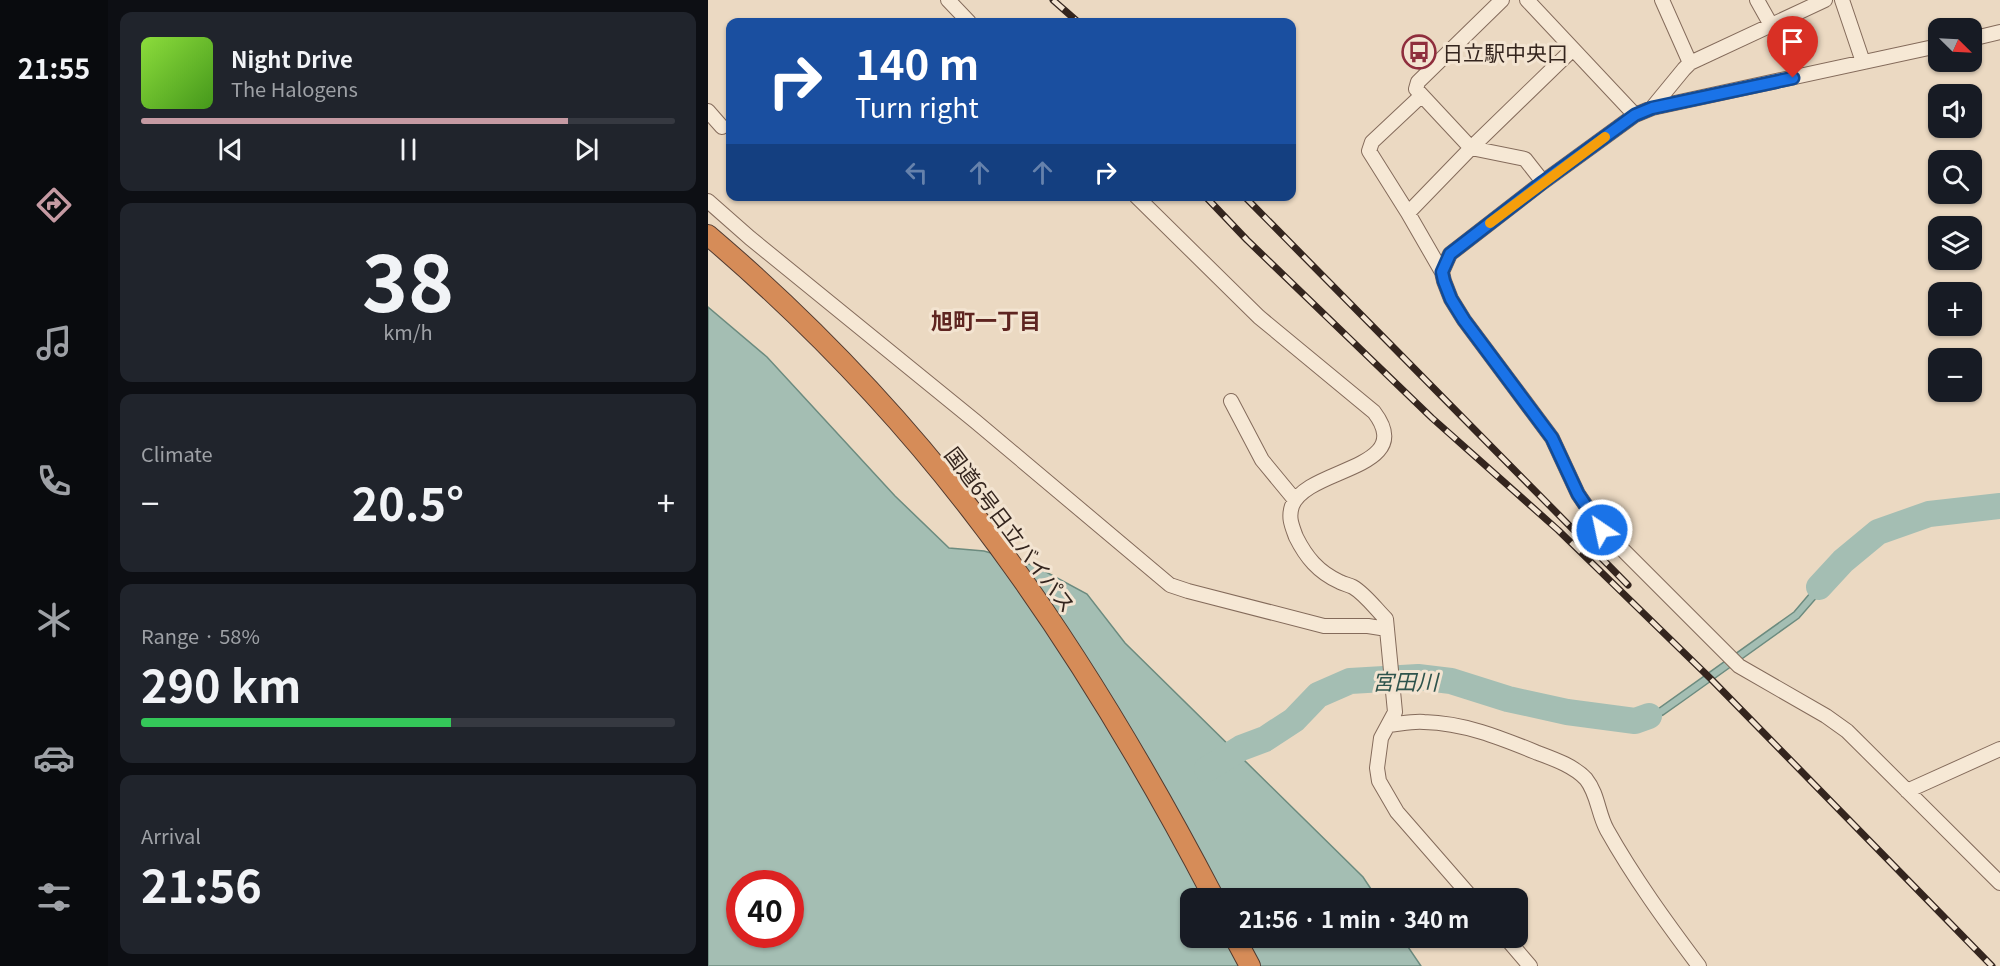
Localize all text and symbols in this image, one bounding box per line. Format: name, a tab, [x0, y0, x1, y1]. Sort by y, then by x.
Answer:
pin	[1767, 16, 1818, 78]
north arrow	[1928, 18, 1982, 72]
map controls	[1928, 18, 1982, 402]
icon: arrive	[1776, 25, 1809, 58]
text: 140 m	[855, 31, 979, 92]
bus stop icon: 日立駅中央口	[1401, 34, 1437, 70]
place label: 日立駅中央口	[1442, 37, 1568, 67]
text: Night Drive	[231, 42, 353, 74]
icon: right	[756, 42, 834, 120]
text: 21:55	[18, 48, 90, 87]
text: The Halogens	[231, 74, 358, 103]
button: sound	[1928, 84, 1982, 138]
text: Turn right	[855, 87, 979, 126]
icon: previous	[214, 133, 247, 166]
icon: pause	[392, 133, 425, 166]
icon: next	[570, 133, 603, 166]
button: search	[1928, 150, 1982, 204]
icon: left	[900, 156, 933, 189]
icon: ahead	[963, 156, 996, 189]
icon: ahead	[1026, 156, 1059, 189]
icon: right	[1089, 156, 1122, 189]
icon: directions	[33, 184, 75, 226]
button: layers	[1928, 216, 1982, 270]
text: 38	[362, 222, 454, 334]
button: +	[1928, 282, 1982, 336]
district label: 旭町一丁目	[931, 303, 1041, 335]
text: km/h	[383, 317, 433, 346]
icon: music	[33, 322, 75, 364]
button: −	[1928, 348, 1982, 402]
text: Climate	[141, 439, 213, 468]
street label: 国道6号日立バイパス	[939, 440, 1083, 618]
icon: phone	[33, 460, 75, 502]
text: 20.5°	[352, 469, 464, 534]
text: −	[141, 478, 159, 526]
text: +	[657, 478, 675, 526]
position arrow	[1570, 498, 1634, 562]
icon: climate	[33, 599, 75, 641]
text: Range · 58%	[141, 621, 260, 650]
text: 290 km	[141, 651, 301, 716]
water label: 宮田川	[1372, 664, 1440, 696]
icon: car	[33, 737, 75, 779]
text: Arrival	[141, 821, 201, 850]
text: 21:56	[141, 851, 262, 916]
speed limit sign: 40	[726, 870, 804, 948]
icon: filters	[33, 876, 75, 918]
text: 21:56 · 1 min · 340 m	[1239, 902, 1469, 934]

